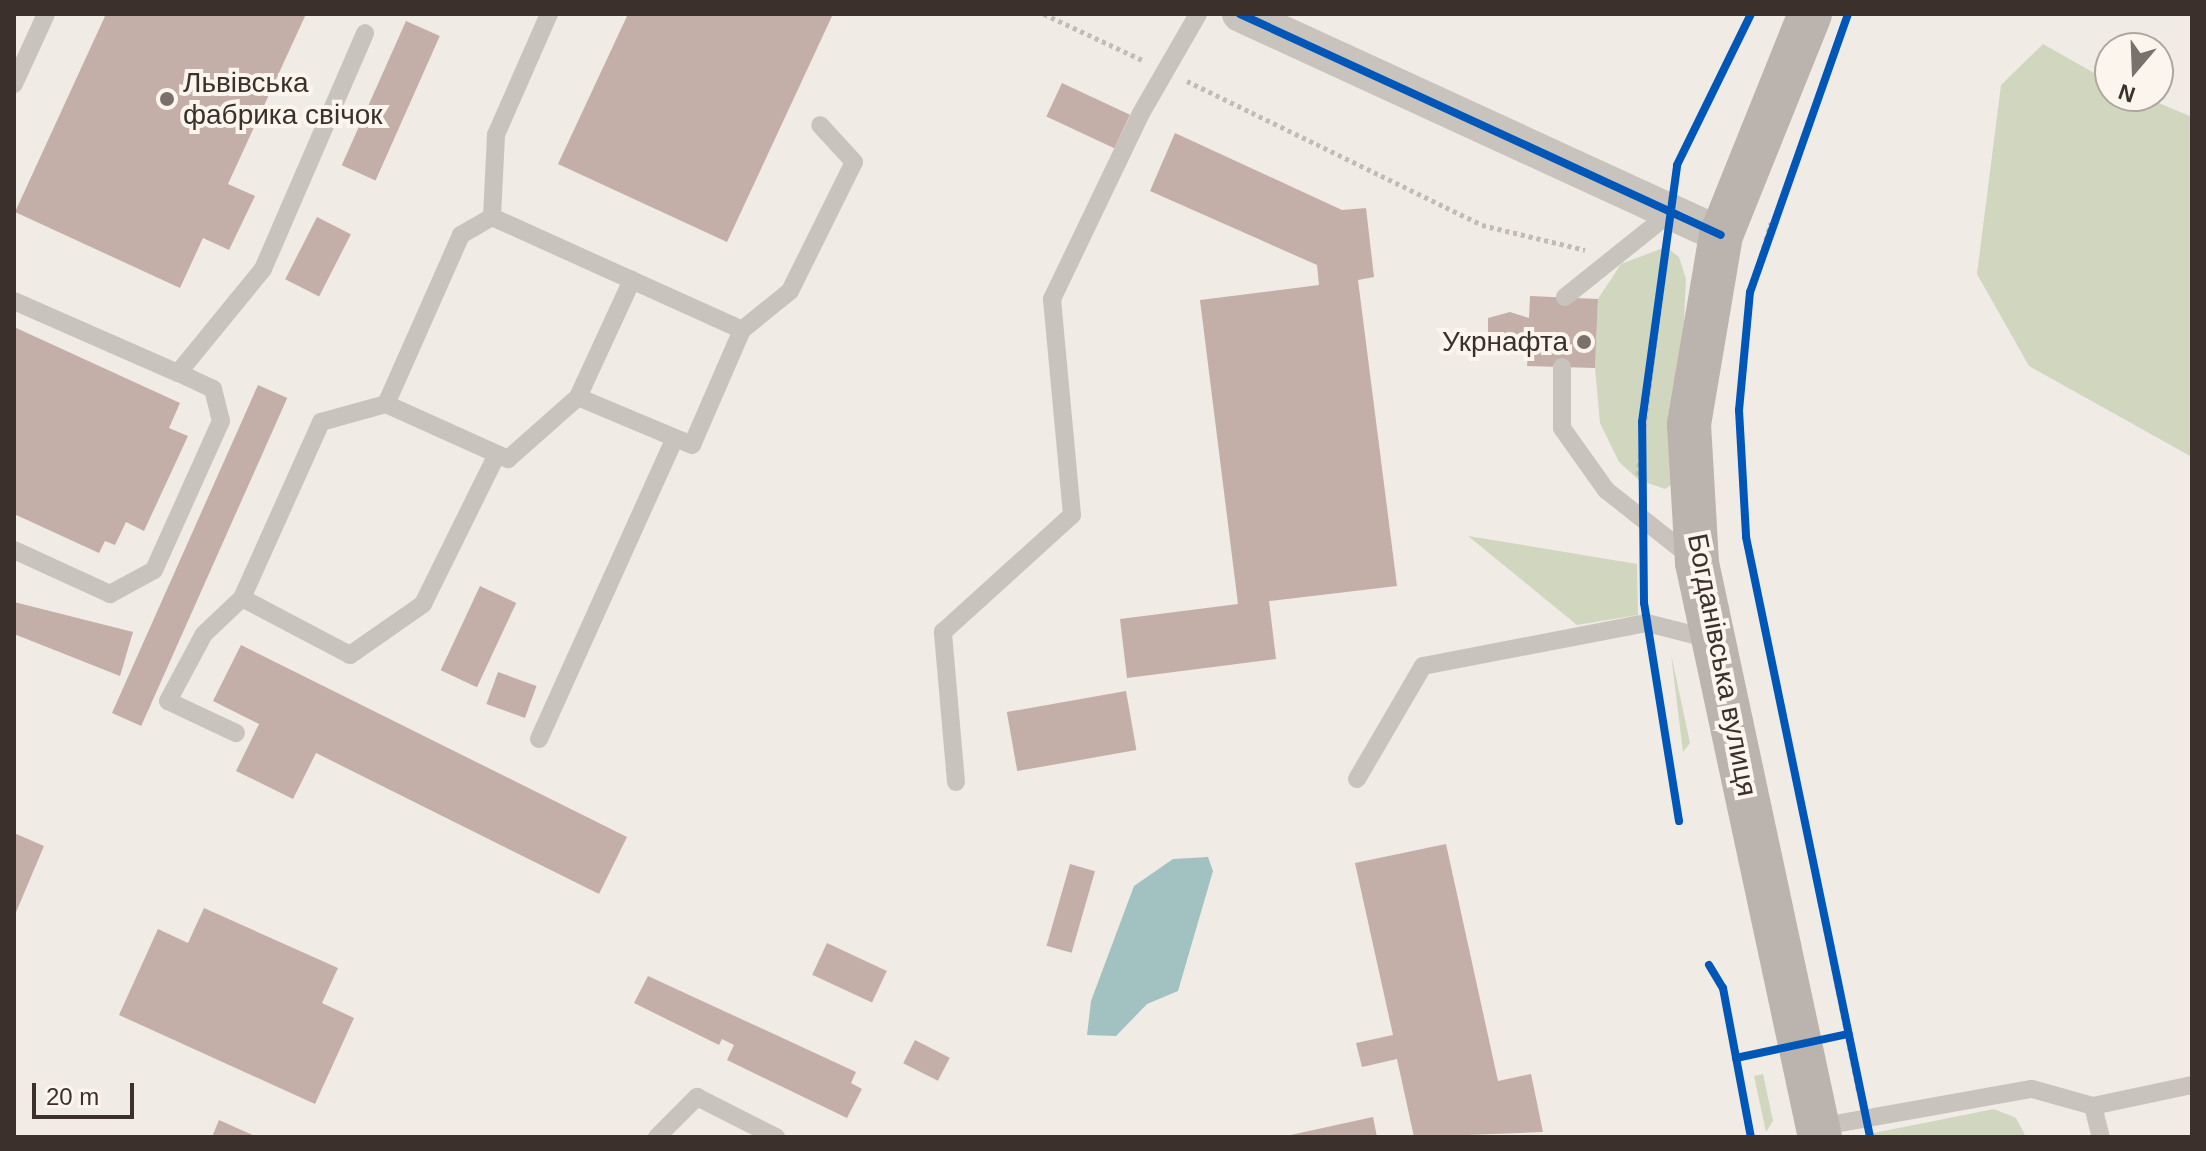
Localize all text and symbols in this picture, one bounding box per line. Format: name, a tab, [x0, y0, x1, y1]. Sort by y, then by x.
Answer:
north arrow	[2094, 32, 2174, 112]
place label: Львівська фабрика свічок	[183, 66, 383, 132]
text: N	[2115, 79, 2138, 108]
marker: Львівська фабрика свічок	[158, 90, 176, 108]
place label: Укрнафта	[1442, 325, 1568, 359]
marker: Укрнафта	[1575, 333, 1593, 351]
street label: Богданівська вулиця	[1680, 531, 1764, 799]
scale bar	[36, 1067, 138, 1117]
text: 20 m	[46, 1083, 99, 1110]

